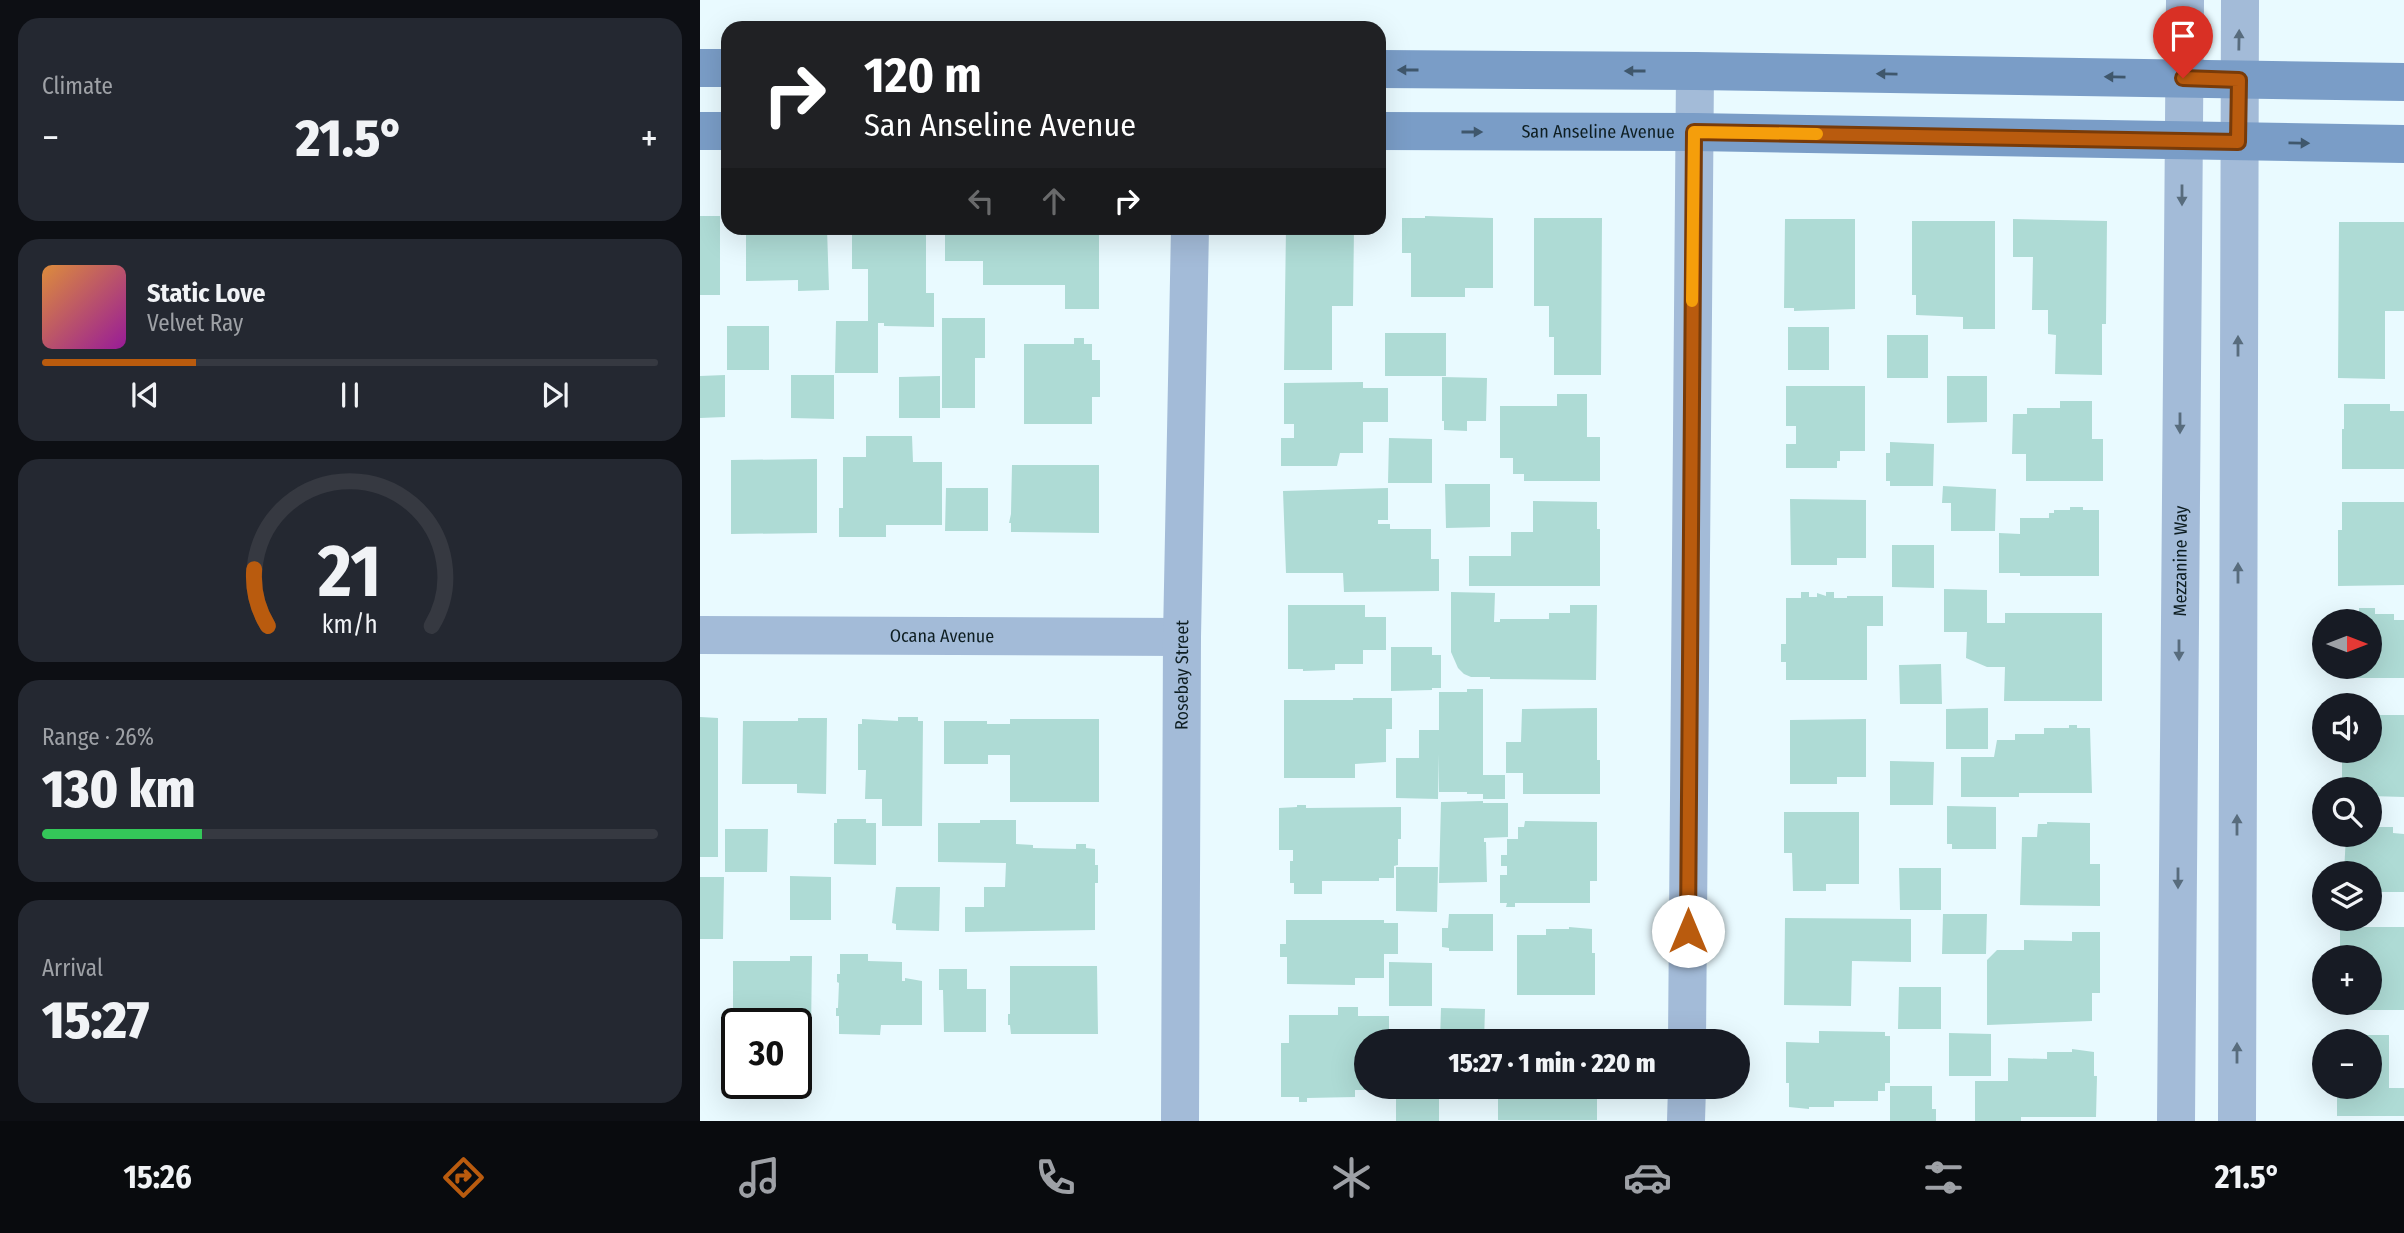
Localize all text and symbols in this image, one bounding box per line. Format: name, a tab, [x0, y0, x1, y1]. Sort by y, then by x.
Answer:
pin	[2153, 6, 2213, 78]
icon: arrive	[2164, 17, 2202, 55]
one-way arrow	[2234, 29, 2245, 51]
text: 120 m	[864, 46, 982, 105]
icon: right	[749, 49, 840, 140]
one-way arrow	[1396, 64, 1418, 76]
one-way arrow	[1624, 65, 1646, 77]
one-way arrow	[1876, 68, 1898, 80]
one-way arrow	[2103, 71, 2125, 83]
text: Climate	[42, 72, 113, 100]
text: San Anseline Avenue	[864, 106, 1136, 144]
text: 21.5°	[296, 107, 404, 170]
text: −	[42, 115, 59, 161]
text: +	[641, 115, 658, 161]
street label: San Anseline Avenue	[1521, 120, 1675, 143]
one-way arrow	[1461, 126, 1483, 138]
one-way arrow	[2289, 137, 2311, 149]
icon: left	[962, 182, 1000, 220]
icon: ahead	[1035, 182, 1073, 220]
icon: right	[1108, 182, 1146, 220]
one-way arrow	[2176, 184, 2188, 206]
text: Static Love	[147, 278, 265, 309]
text: Velvet Ray	[147, 309, 243, 337]
one-way arrow	[2232, 335, 2244, 357]
icon: previous	[126, 376, 164, 414]
icon: pause	[331, 376, 369, 414]
icon: next	[536, 376, 574, 414]
one-way arrow	[2174, 412, 2186, 434]
street label: Mezzanine Way	[2169, 506, 2192, 616]
text: 21	[317, 529, 382, 616]
one-way arrow	[2232, 562, 2244, 584]
north arrow	[2312, 609, 2382, 679]
map controls	[2312, 609, 2382, 1099]
text: km/h	[322, 610, 378, 640]
street label: Rosebay Street	[1171, 620, 1193, 730]
street label: Ocana Avenue	[890, 625, 994, 647]
one-way arrow	[2173, 639, 2185, 661]
button: sound	[2312, 693, 2382, 763]
text: Range · 26%	[42, 723, 154, 751]
text: 130 km	[42, 758, 195, 821]
button: search	[2312, 777, 2382, 847]
one-way arrow	[2231, 814, 2243, 836]
button: layers	[2312, 861, 2382, 931]
one-way arrow	[2172, 867, 2184, 889]
position arrow	[1651, 894, 1725, 968]
button: +	[2312, 945, 2382, 1015]
text: Arrival	[42, 954, 103, 982]
text: 15:27	[42, 989, 149, 1052]
speed limit sign: 30	[721, 1008, 812, 1099]
button: −	[2312, 1029, 2382, 1099]
one-way arrow	[2231, 1042, 2243, 1064]
text: 15:27 · 1 min · 220 m	[1449, 1048, 1655, 1079]
icon: directions	[439, 1153, 488, 1202]
icon: music	[735, 1153, 784, 1202]
icon: phone	[1031, 1153, 1080, 1202]
icon: climate	[1327, 1153, 1376, 1202]
icon: car	[1623, 1153, 1672, 1202]
icon: filters	[1919, 1153, 1968, 1202]
text: 15:26	[124, 1158, 192, 1196]
text: 21.5°	[2215, 1158, 2280, 1196]

